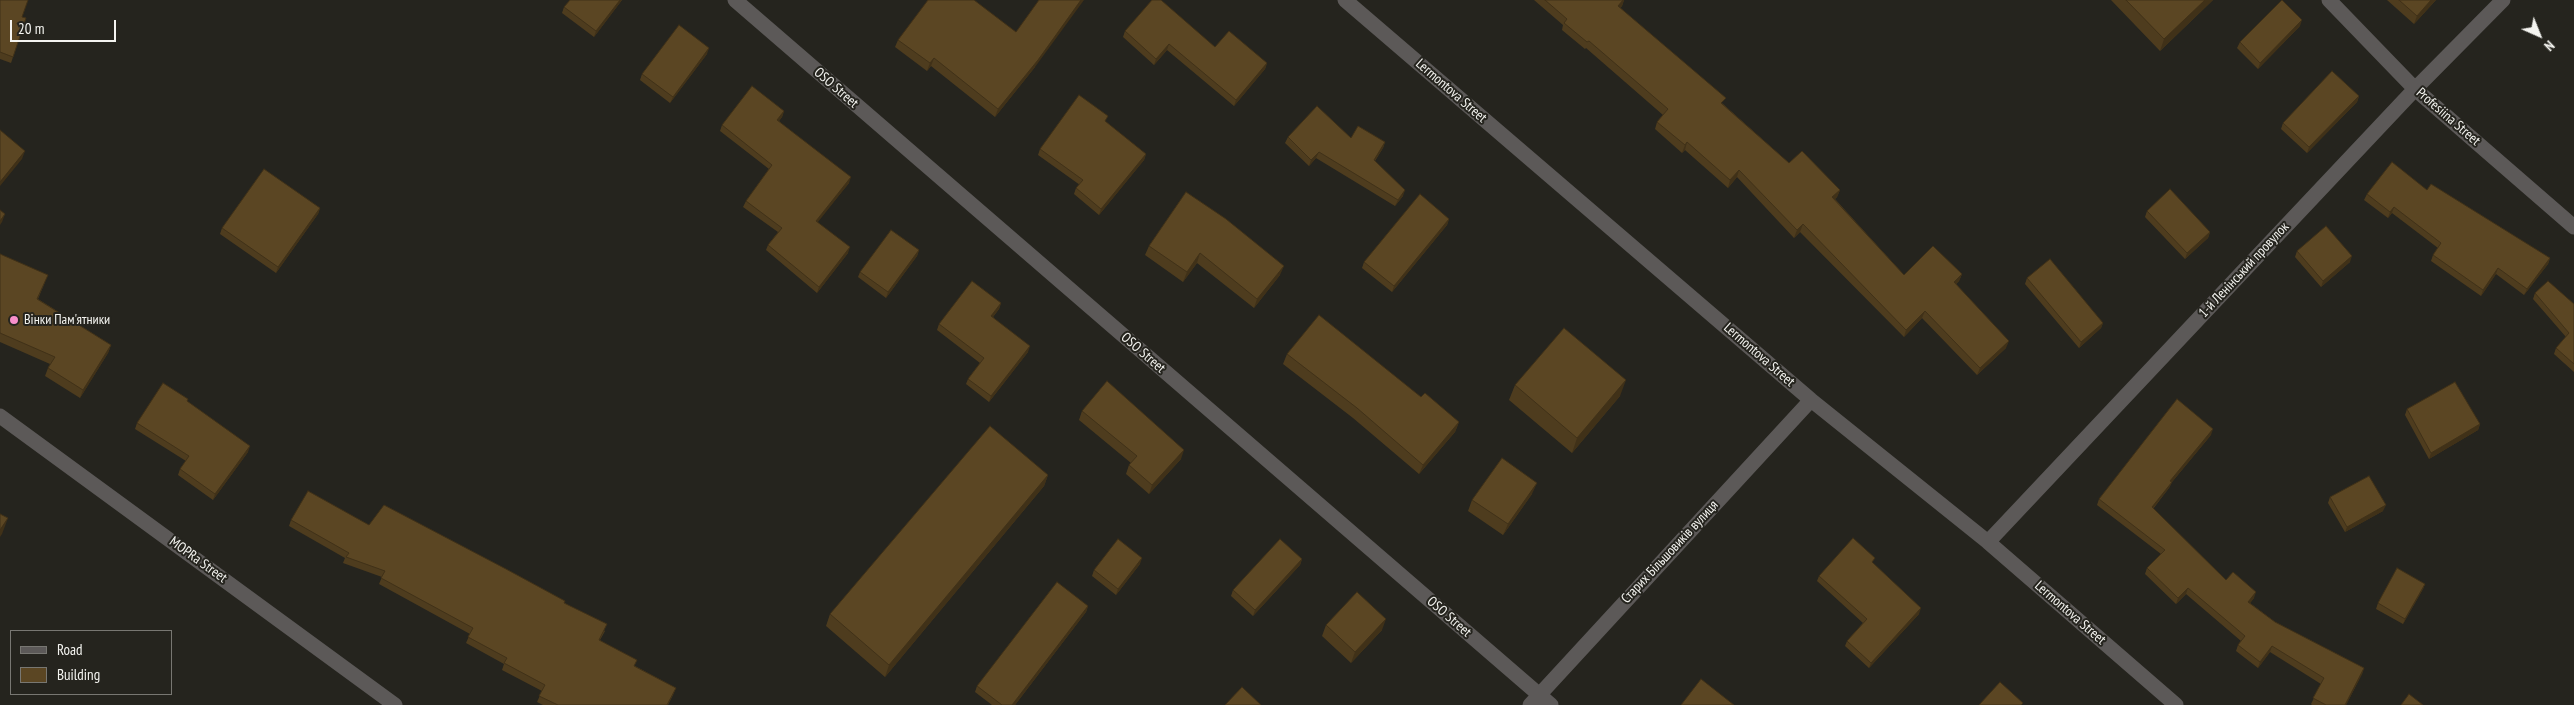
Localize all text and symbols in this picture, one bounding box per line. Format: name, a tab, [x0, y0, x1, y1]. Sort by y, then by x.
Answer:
scale bar	[12, 10, 119, 42]
north arrow	[2514, 10, 2564, 60]
text: 20 m	[18, 19, 44, 38]
text: N	[2540, 37, 2558, 55]
street label: Lermontova Street	[1412, 56, 1490, 126]
street label: OSO Street	[810, 64, 862, 112]
street label: Profesiina Street	[2413, 85, 2483, 149]
street label: 1-й Ленінський провулок	[2195, 219, 2293, 321]
place label: Вінки Пам'ятники	[24, 312, 110, 328]
marker: Вінки Пам'ятники	[8, 314, 20, 326]
street label: Lermontova Street	[1720, 320, 1798, 390]
street label: OSO Street	[1117, 329, 1169, 377]
street label: Старих Більшовиків вулиця	[1618, 497, 1722, 607]
street label: MOPRa Street	[166, 533, 230, 587]
street label: Lermontova Street	[2031, 578, 2109, 648]
street label: OSO Street	[1423, 593, 1475, 641]
legend	[10, 630, 172, 695]
text: Road	[57, 640, 83, 659]
text: Building	[57, 665, 100, 684]

